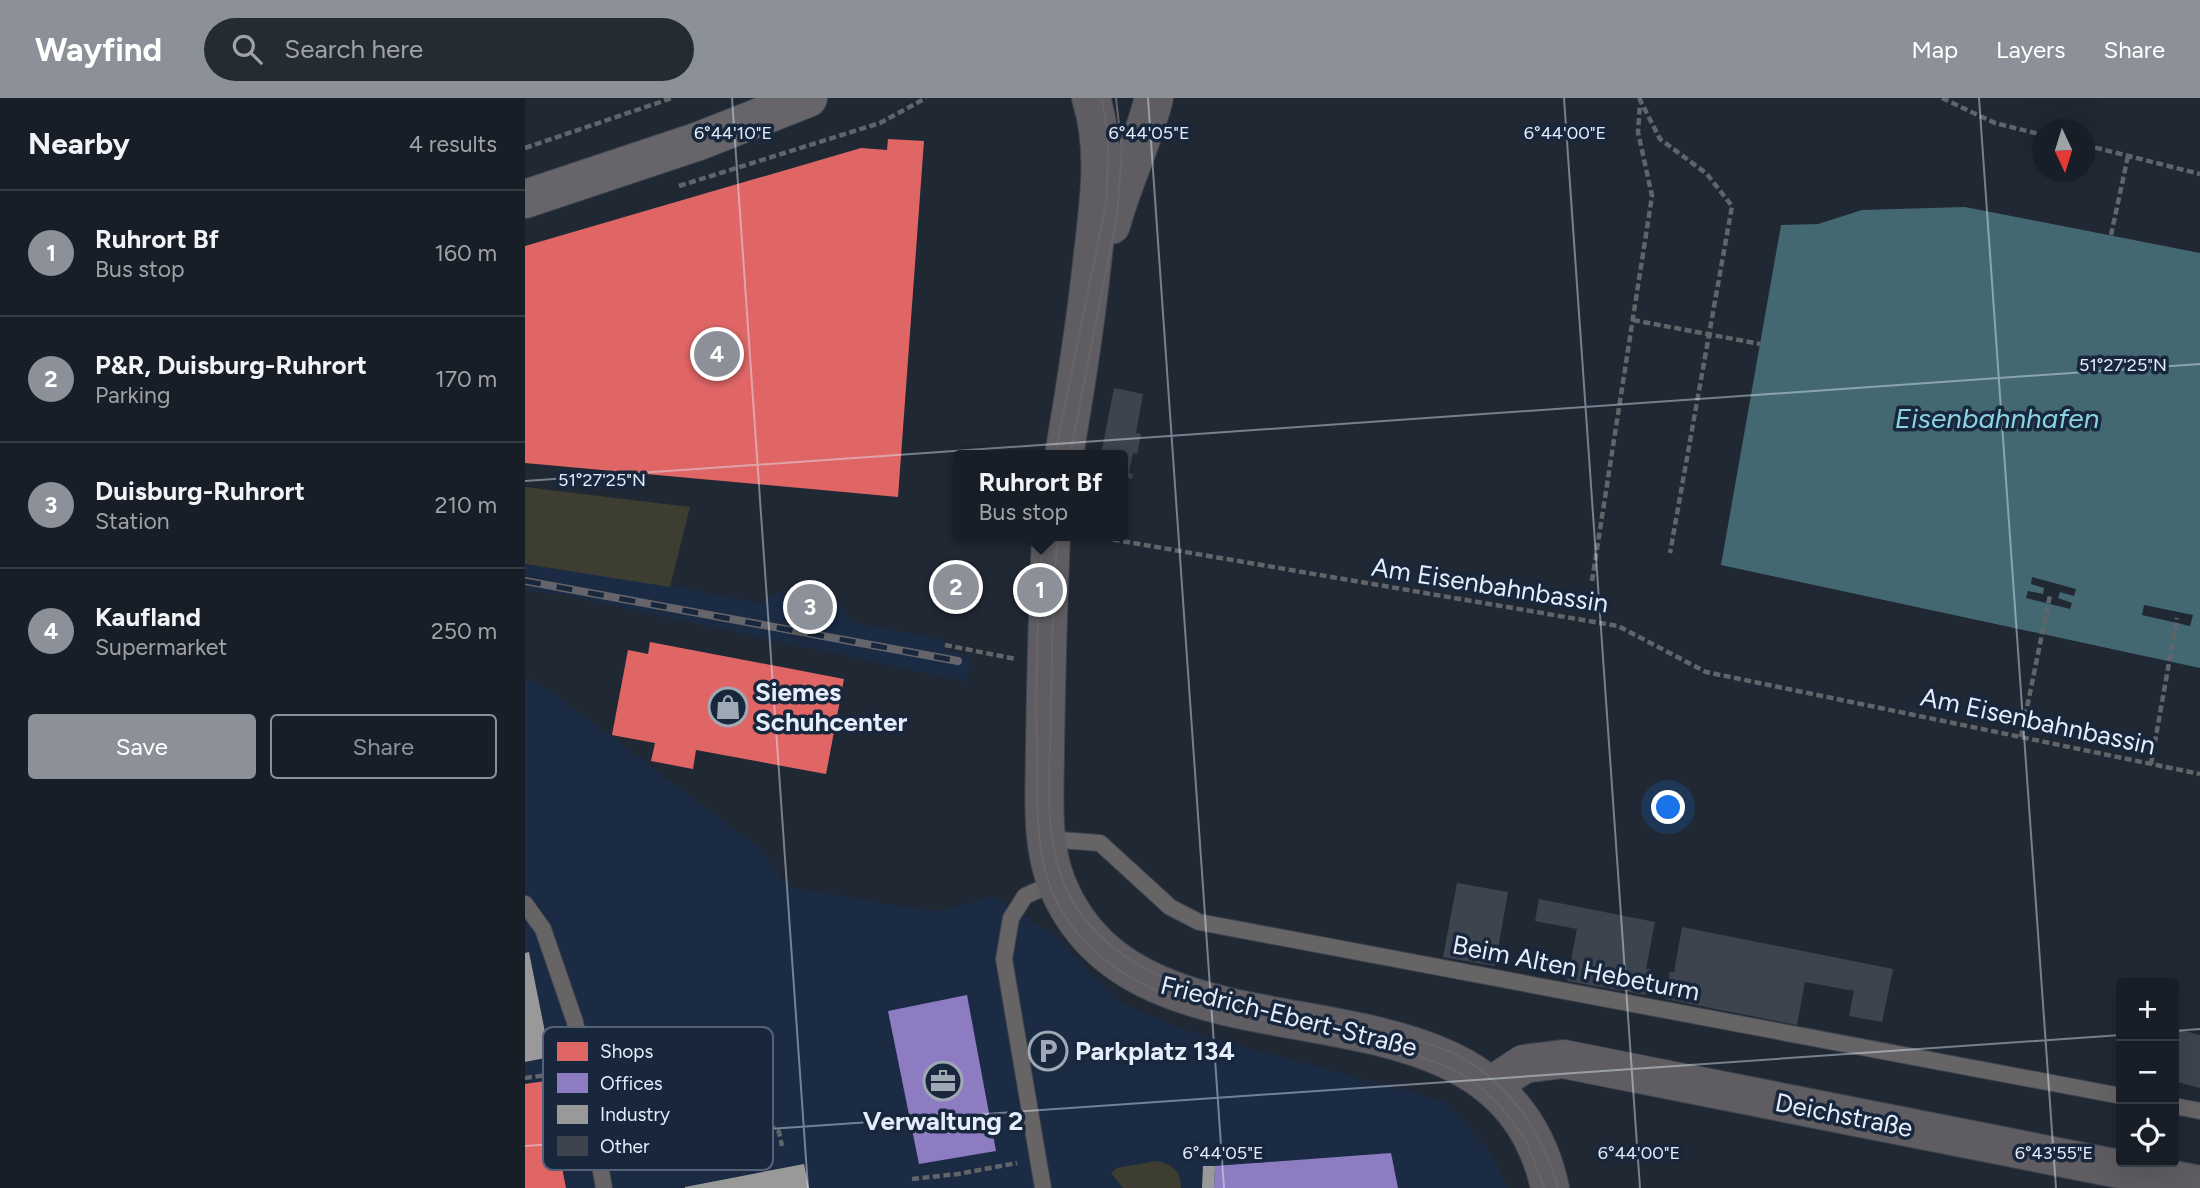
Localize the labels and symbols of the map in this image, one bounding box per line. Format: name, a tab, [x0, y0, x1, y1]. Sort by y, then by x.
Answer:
north arrow	[2032, 119, 2095, 182]
text: 6°44'10"E	[694, 122, 772, 144]
text: 6°44'05"E	[1108, 122, 1190, 144]
text: 6°44'00"E	[1524, 122, 1606, 144]
pin: 4	[694, 328, 740, 380]
text: 51°27'25"N	[2079, 354, 2167, 376]
water label: Eisenbahnhafen	[1895, 401, 2099, 435]
text: 51°27'25"N	[558, 469, 646, 491]
street label: Am Eisenbahnbassin	[1369, 550, 1611, 620]
pin: 2	[933, 561, 979, 613]
pin: 1	[1017, 564, 1063, 616]
pin: 3	[787, 581, 833, 633]
place label: Siemes Schuhcenter	[755, 676, 907, 738]
street label: Am Eisenbahnbassin	[1918, 680, 2158, 762]
shop icon: Siemes Schuhcenter	[707, 686, 749, 728]
your location	[1651, 790, 1685, 824]
street label: Beim Alten Hebeturm	[1450, 928, 1702, 1008]
street label: Friedrich-Ebert-Straße	[1157, 969, 1421, 1063]
legend	[543, 1027, 773, 1170]
parking icon: Parkplatz 134	[1027, 1030, 1069, 1072]
place label: Parkplatz 134	[1075, 1035, 1235, 1067]
text: Shops	[600, 1040, 654, 1063]
office icon: Verwaltung 2	[922, 1060, 964, 1102]
text: Offices	[600, 1072, 663, 1095]
street label: Deichstraße	[1772, 1086, 1916, 1144]
text: Industry	[600, 1103, 670, 1126]
place label: Verwaltung 2	[863, 1105, 1023, 1137]
text: Other	[600, 1135, 650, 1158]
text: 6°44'05"E	[1182, 1142, 1264, 1164]
text: 6°44'00"E	[1598, 1142, 1680, 1164]
text: 6°43'55"E	[2015, 1142, 2093, 1164]

